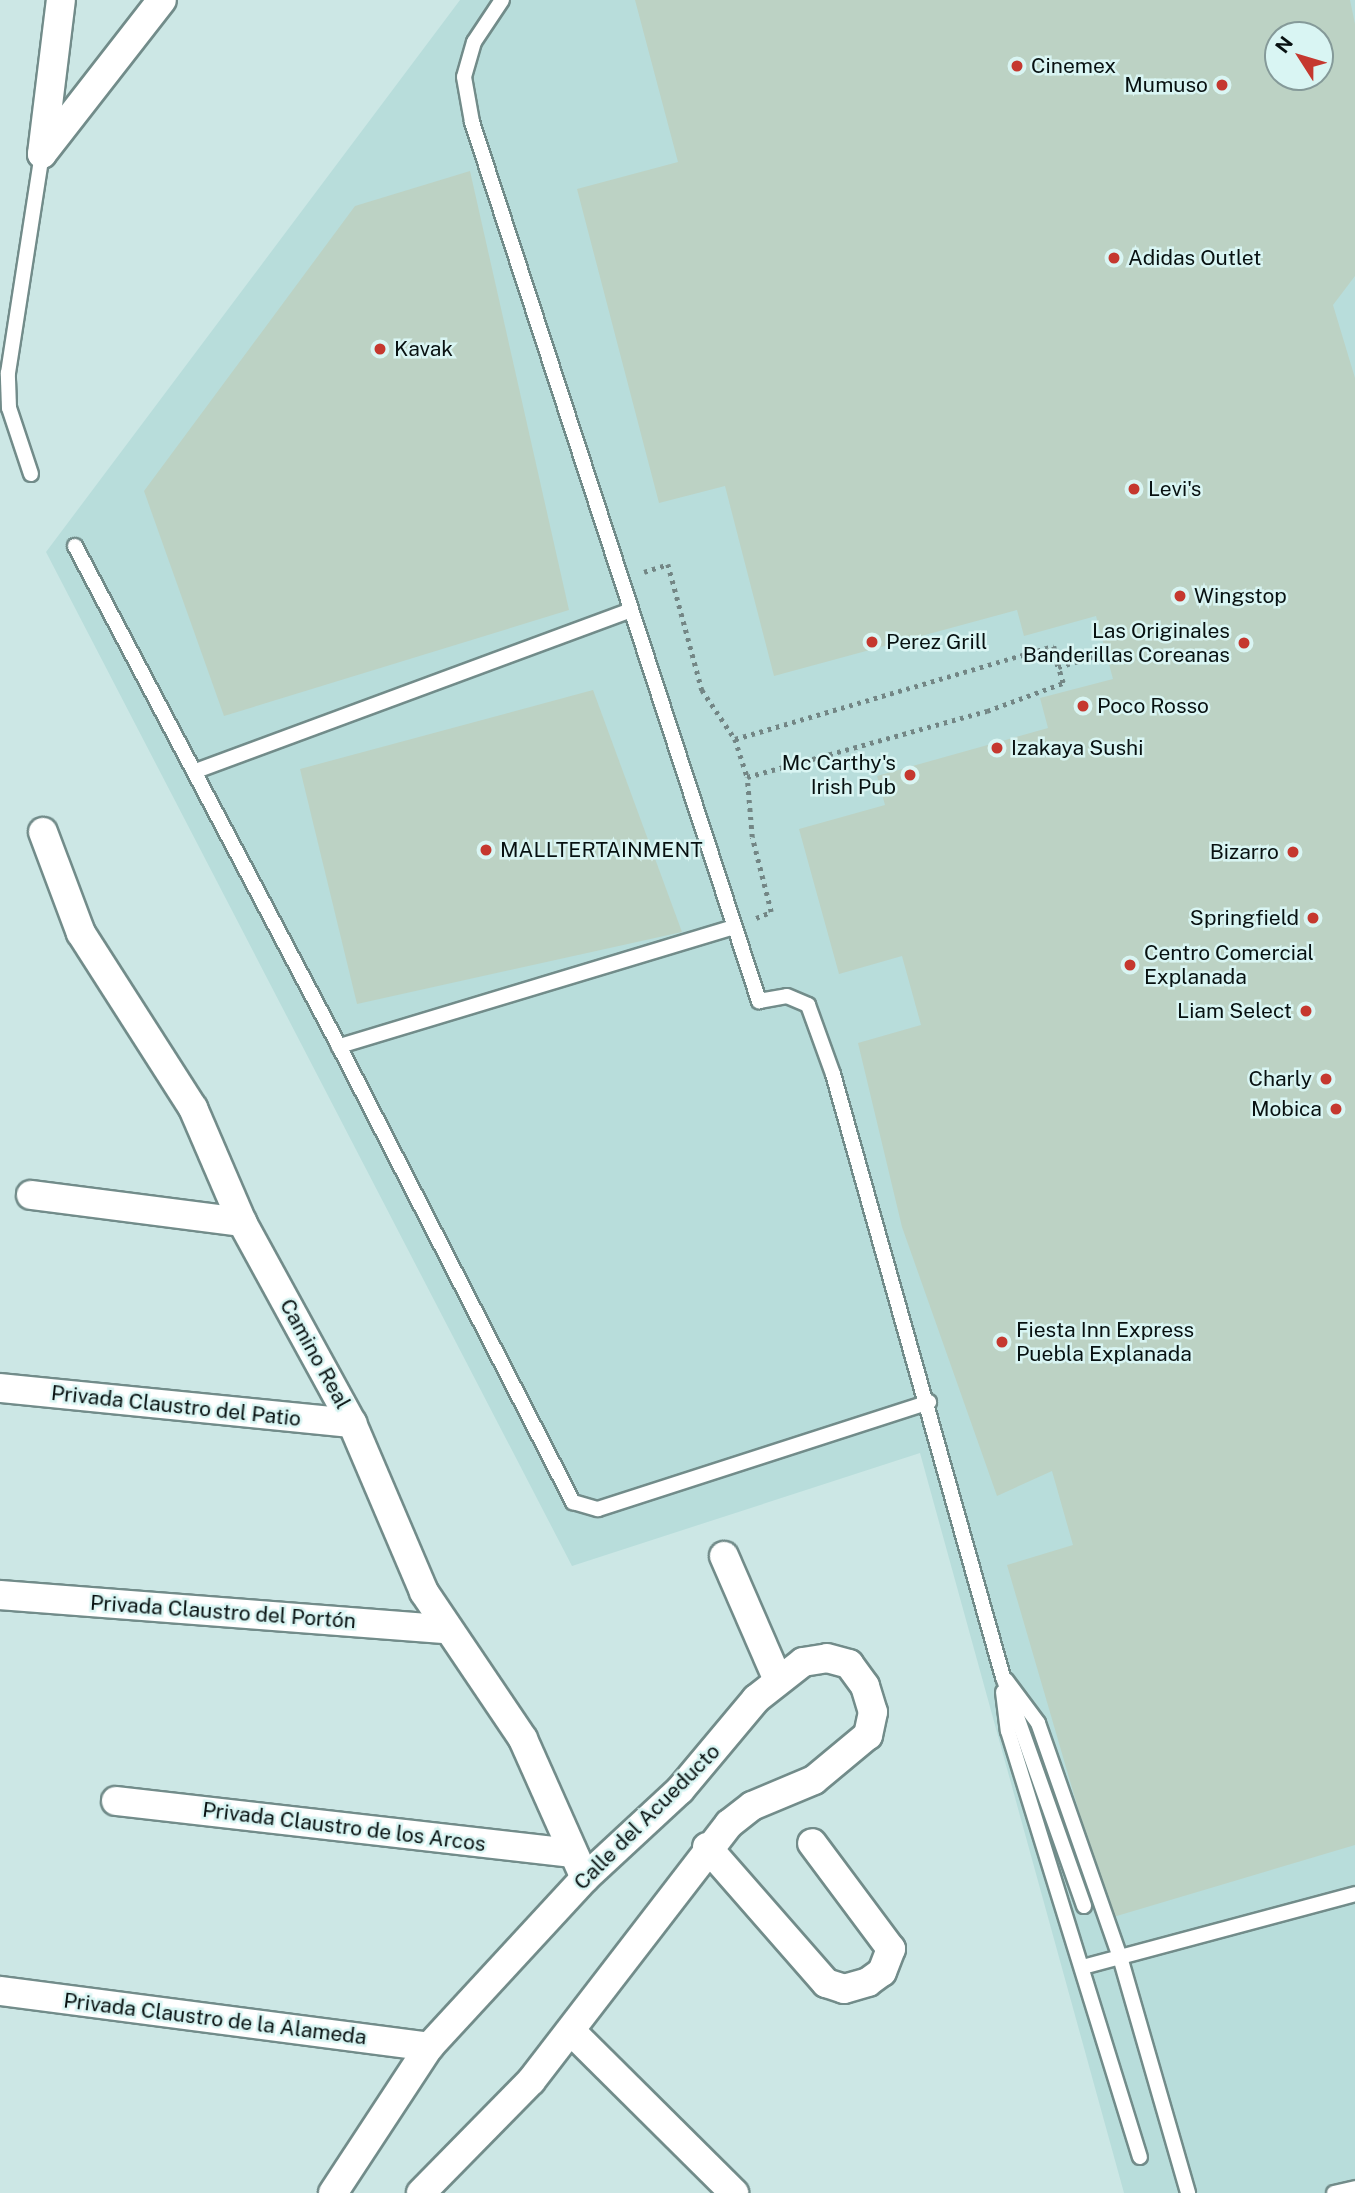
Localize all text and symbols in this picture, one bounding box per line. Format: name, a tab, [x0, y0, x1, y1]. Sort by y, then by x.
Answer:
north arrow	[1264, 21, 1334, 91]
text: N	[1271, 32, 1297, 57]
place label: Cinemex	[1031, 53, 1116, 79]
marker: Cinemex	[1009, 58, 1025, 74]
place label: Mumuso	[1124, 72, 1208, 98]
marker: Mumuso	[1214, 77, 1230, 93]
place label: Adidas Outlet	[1128, 245, 1261, 271]
marker: Adidas Outlet	[1106, 250, 1122, 266]
place label: Kavak	[394, 336, 453, 362]
marker: Kavak	[372, 341, 388, 357]
place label: Levi's	[1148, 476, 1201, 502]
marker: Levi's	[1126, 481, 1142, 497]
place label: Wingstop	[1194, 583, 1287, 609]
marker: Wingstop	[1172, 588, 1188, 604]
place label: Las Originales Banderillas Coreanas	[1023, 618, 1230, 668]
place label: Perez Grill	[886, 629, 987, 655]
marker: Perez Grill	[864, 634, 880, 650]
marker: Las Originales Banderillas Coreanas	[1236, 635, 1252, 651]
place label: Poco Rosso	[1097, 693, 1209, 719]
marker: Poco Rosso	[1075, 698, 1091, 714]
place label: Izakaya Sushi	[1011, 735, 1143, 761]
marker: Izakaya Sushi	[989, 740, 1005, 756]
place label: Mc Carthy's Irish Pub	[782, 750, 896, 800]
marker: Mc Carthy's Irish Pub	[902, 767, 918, 783]
place label: MALLTERTAINMENT	[500, 837, 703, 863]
place label: Bizarro	[1210, 839, 1279, 865]
marker: MALLTERTAINMENT	[478, 842, 494, 858]
marker: Bizarro	[1285, 844, 1301, 860]
place label: Springfield	[1190, 905, 1299, 931]
marker: Springfield	[1305, 910, 1321, 926]
place label: Centro Comercial Explanada	[1144, 940, 1314, 990]
marker: Centro Comercial Explanada	[1122, 957, 1138, 973]
place label: Liam Select	[1177, 998, 1292, 1024]
marker: Liam Select	[1298, 1003, 1314, 1019]
place label: Charly	[1248, 1066, 1312, 1092]
marker: Charly	[1318, 1071, 1334, 1087]
place label: Mobica	[1251, 1096, 1322, 1122]
marker: Mobica	[1328, 1101, 1344, 1117]
street label: Camino Real	[274, 1294, 356, 1414]
place label: Fiesta Inn Express Puebla Explanada	[1016, 1317, 1194, 1367]
marker: Fiesta Inn Express Puebla Explanada	[994, 1334, 1010, 1350]
street label: Privada Claustro del Patio	[50, 1380, 302, 1432]
street label: Privada Claustro del Portón	[89, 1590, 357, 1634]
street label: Calle del Acueducto	[569, 1739, 725, 1895]
street label: Privada Claustro de los Arcos	[201, 1797, 487, 1857]
street label: Privada Claustro de la Alameda	[62, 1988, 368, 2050]

